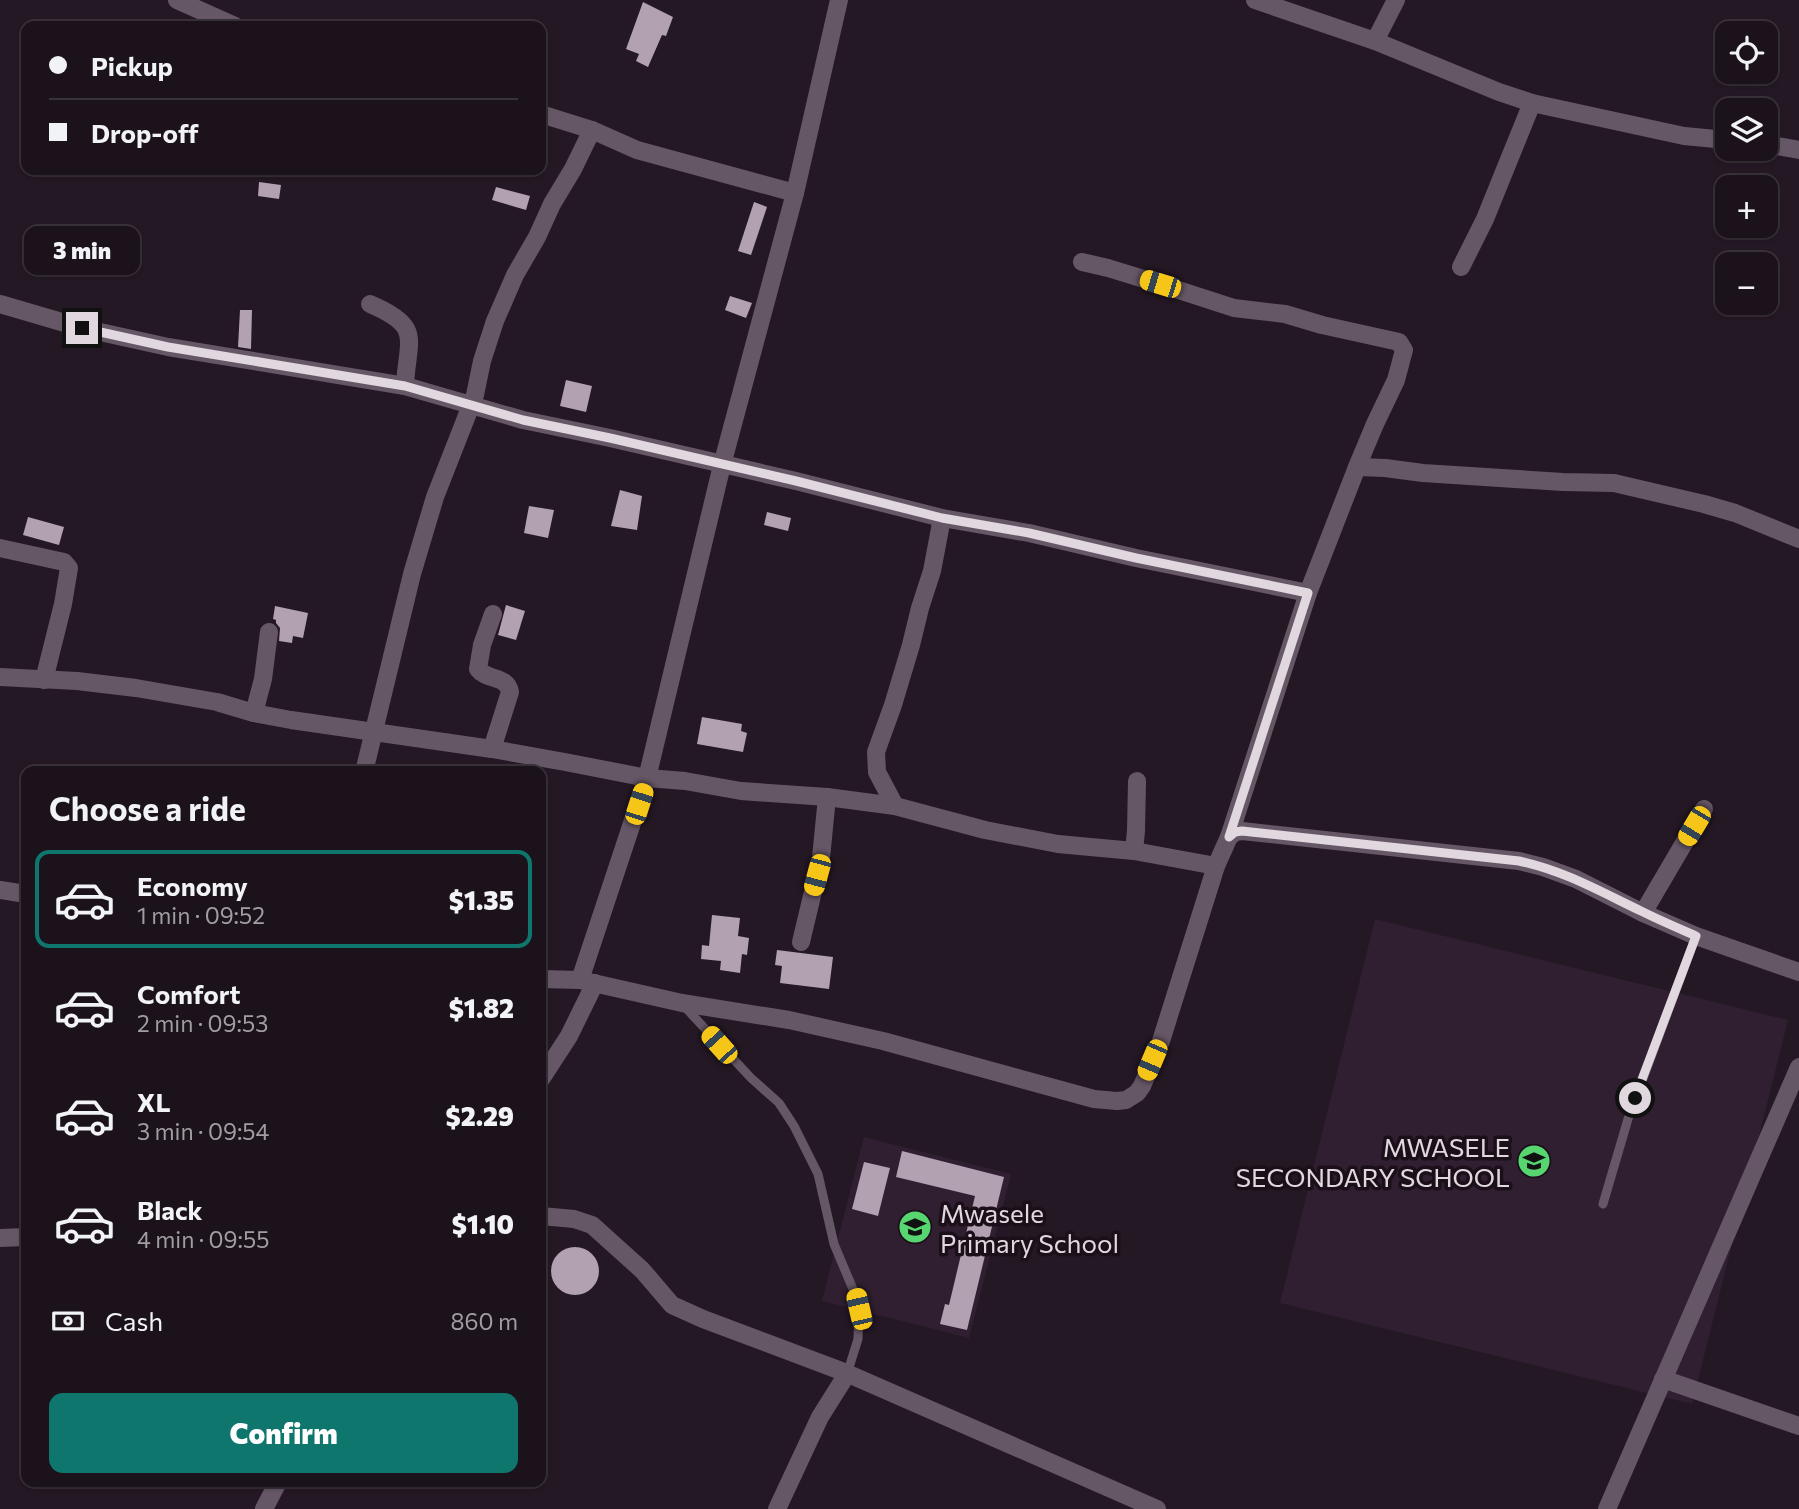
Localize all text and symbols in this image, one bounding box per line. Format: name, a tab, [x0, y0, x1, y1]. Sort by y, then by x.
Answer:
map controls	[1715, 21, 1778, 315]
button: locate	[1715, 21, 1778, 84]
text: Pickup	[91, 50, 173, 81]
button: layers	[1715, 98, 1778, 161]
text: Drop-off	[91, 117, 198, 148]
button: +	[1715, 175, 1778, 238]
callout: 3 min	[24, 226, 140, 276]
text: 3 min	[53, 236, 111, 264]
button: −	[1715, 252, 1778, 315]
car	[1137, 268, 1184, 300]
route end	[66, 312, 98, 344]
car	[623, 781, 656, 827]
text: Choose a ride	[49, 788, 246, 828]
car	[1675, 803, 1714, 849]
car	[802, 852, 833, 898]
icon: car	[53, 868, 116, 931]
text: Economy	[137, 870, 248, 901]
text: $1.35	[449, 884, 514, 915]
text: 1 min · 09:52	[137, 901, 265, 929]
icon: car	[53, 976, 116, 1039]
text: Comfort	[137, 978, 240, 1009]
text: $1.82	[449, 992, 514, 1023]
text: 2 min · 09:53	[137, 1009, 268, 1037]
car	[698, 1022, 741, 1068]
car	[1135, 1037, 1170, 1083]
route start	[1619, 1082, 1651, 1114]
icon: car	[53, 1084, 116, 1147]
text: XL	[137, 1086, 171, 1117]
text: $2.29	[446, 1100, 514, 1131]
text: 3 min · 09:54	[137, 1117, 269, 1145]
place label: MWASELE SECONDARY SCHOOL	[1236, 1131, 1510, 1192]
school or university icon: MWASELE SECONDARY SCHOOL	[1515, 1142, 1553, 1180]
icon: car	[53, 1192, 116, 1255]
text: Black	[137, 1194, 203, 1225]
place label: Mwasele Primary School	[940, 1197, 1119, 1258]
text: $1.10	[452, 1208, 514, 1239]
school or university icon: Mwasele Primary School	[896, 1208, 934, 1246]
text: 4 min · 09:55	[137, 1225, 269, 1253]
car	[845, 1286, 874, 1332]
icon: cash	[49, 1302, 87, 1340]
text: Cash	[105, 1305, 163, 1336]
text: 860 m	[451, 1307, 518, 1335]
button: Confirm	[49, 1393, 518, 1473]

